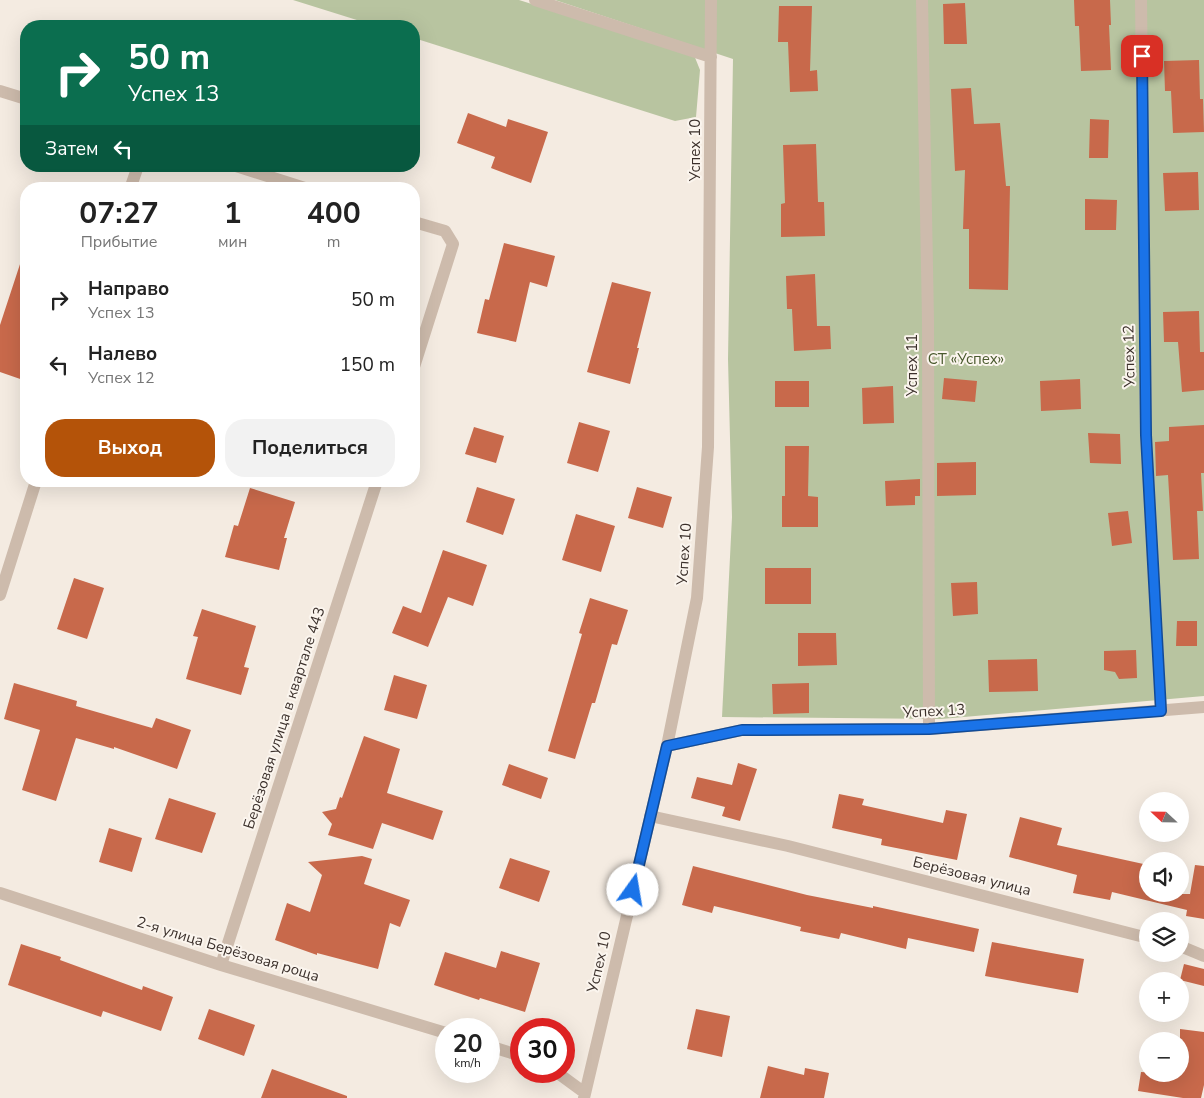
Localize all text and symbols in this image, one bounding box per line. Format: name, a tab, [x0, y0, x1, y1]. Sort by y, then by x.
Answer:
text: 50 m	[128, 34, 210, 81]
pin	[1121, 35, 1163, 77]
icon: right	[45, 40, 110, 105]
icon: arrive	[1128, 42, 1156, 70]
text: Успех 13	[128, 79, 220, 109]
street label: Успех 10	[685, 119, 705, 182]
icon: left	[109, 135, 137, 163]
text: Затем	[45, 136, 99, 162]
text: 07:27	[79, 193, 159, 234]
text: 1	[224, 193, 242, 234]
text: 400	[307, 193, 361, 234]
text: Прибытие	[81, 231, 157, 253]
text: мин	[218, 231, 247, 253]
text: m	[327, 231, 341, 253]
text: Направо	[88, 276, 169, 302]
icon: right	[45, 286, 73, 314]
text: 50 m	[351, 287, 395, 313]
text: Успех 13	[88, 302, 155, 324]
street label: Успех 12	[1118, 325, 1140, 388]
street label: Успех 11	[902, 334, 922, 397]
text: Налево	[88, 341, 157, 367]
park label: СТ «Успех»	[928, 349, 1004, 369]
icon: left	[45, 351, 73, 379]
text: 150 m	[340, 352, 395, 378]
text: Успех 12	[88, 367, 155, 389]
button: Выход	[45, 419, 215, 477]
button: Поделиться	[225, 419, 395, 477]
street label: Успех 10	[672, 522, 696, 587]
street label: Берёзовая улица в квартале 443	[239, 604, 329, 832]
street label: Успех 13	[901, 699, 966, 723]
north arrow	[1139, 792, 1189, 842]
map controls	[1139, 792, 1189, 1082]
street label: Берёзовая улица	[911, 852, 1033, 900]
button: sound	[1139, 852, 1189, 902]
position arrow	[606, 863, 658, 915]
street label: 2-я улица Берёзовая роща	[134, 912, 322, 986]
button: layers	[1139, 912, 1189, 962]
street label: Успех 10	[582, 929, 616, 996]
button: +	[1139, 972, 1189, 1022]
speed limit sign: 30	[510, 1018, 575, 1083]
text: 20	[452, 1027, 483, 1061]
button: −	[1139, 1032, 1189, 1082]
text: km/h	[454, 1055, 481, 1071]

